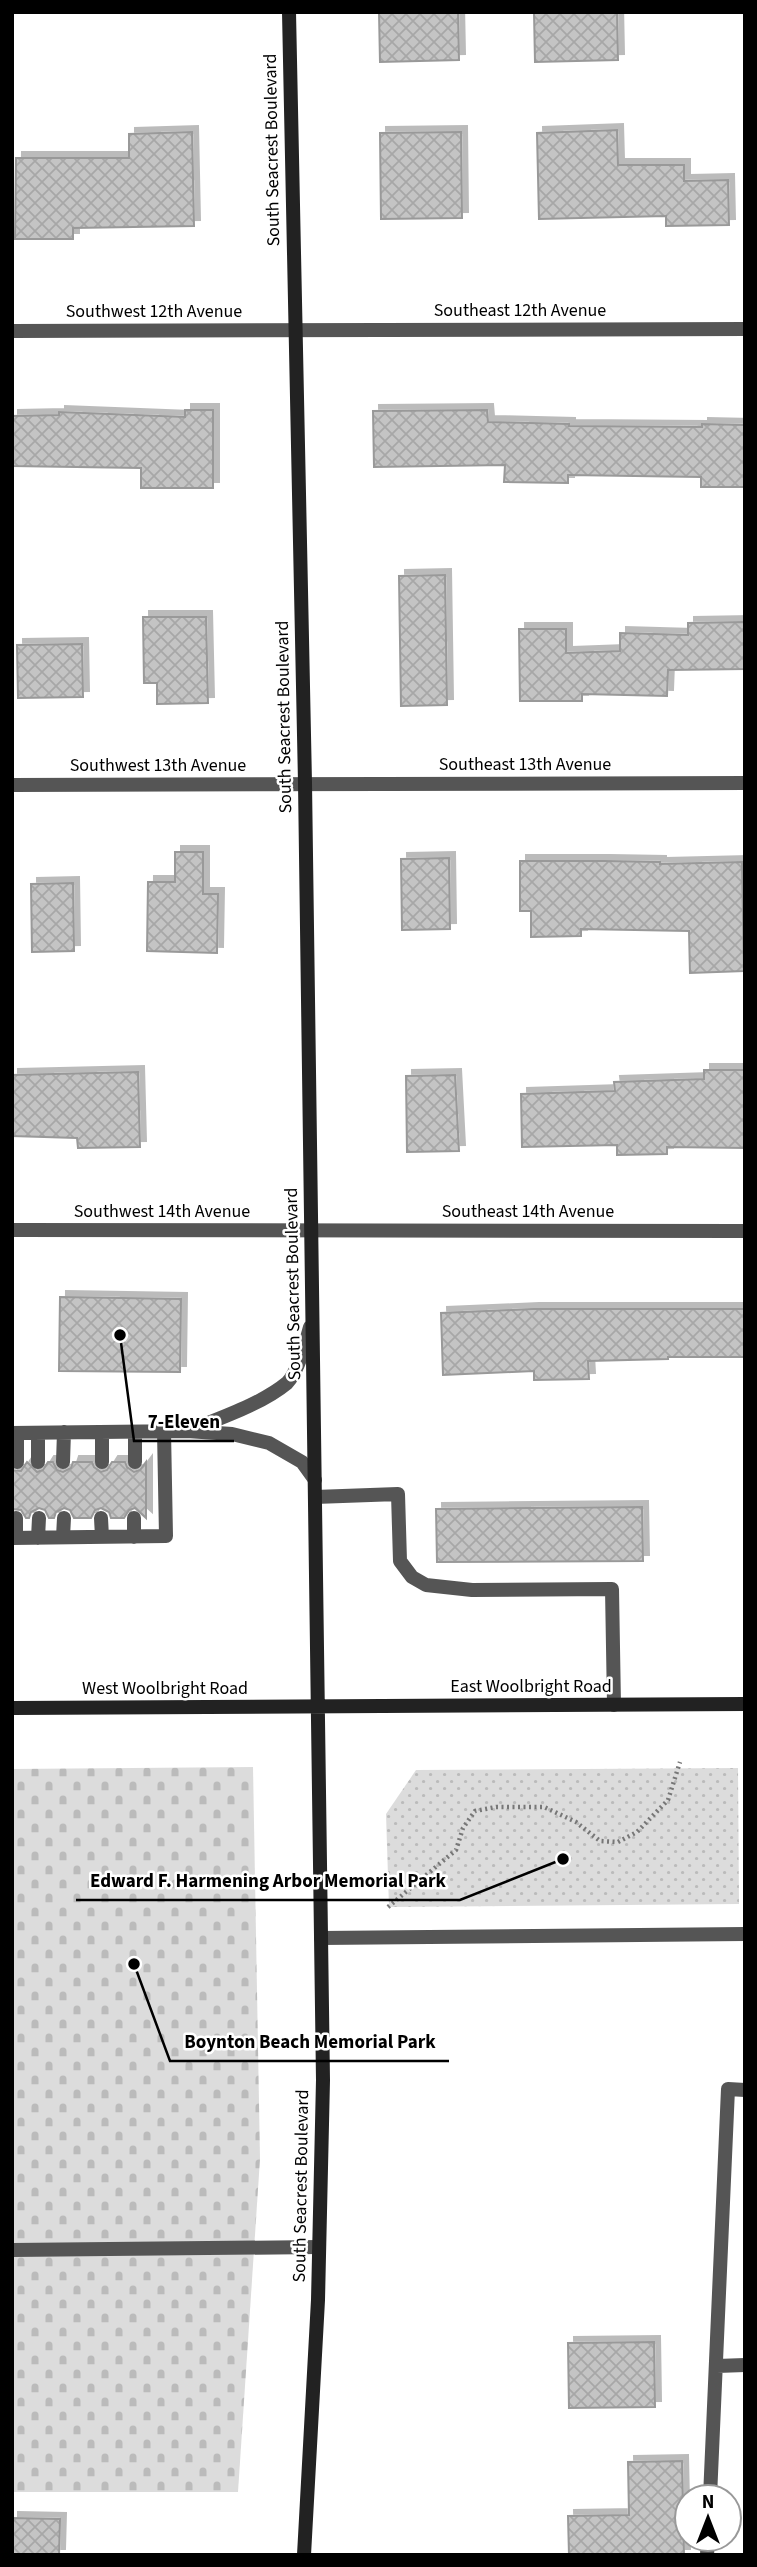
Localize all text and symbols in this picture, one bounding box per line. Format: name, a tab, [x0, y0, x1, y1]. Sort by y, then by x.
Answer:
street label: South Seacrest Boulevard	[258, 53, 286, 247]
street label: Southeast 12th Avenue	[434, 298, 606, 323]
street label: Southwest 12th Avenue	[66, 299, 242, 324]
street label: South Seacrest Boulevard	[270, 620, 298, 814]
street label: Southeast 13th Avenue	[439, 752, 611, 777]
street label: Southwest 13th Avenue	[70, 753, 246, 778]
street label: South Seacrest Boulevard	[279, 1187, 307, 1381]
street label: Southwest 14th Avenue	[74, 1199, 250, 1224]
street label: Southeast 14th Avenue	[442, 1199, 614, 1224]
callout: 7-Eleven	[134, 1401, 234, 1441]
text: 7-Eleven	[148, 1409, 220, 1436]
street label: East Woolbright Road	[450, 1674, 612, 1699]
street label: West Woolbright Road	[82, 1676, 248, 1701]
callout: Edward F. Harmening Arbor Memorial Park	[76, 1860, 460, 1900]
text: Edward F. Harmening Arbor Memorial Park	[90, 1868, 447, 1895]
callout: Boynton Beach Memorial Park	[170, 2021, 449, 2061]
text: Boynton Beach Memorial Park	[184, 2029, 436, 2056]
street label: South Seacrest Boulevard	[287, 2089, 315, 2283]
north arrow	[673, 2483, 743, 2553]
text: N	[702, 2489, 714, 2516]

